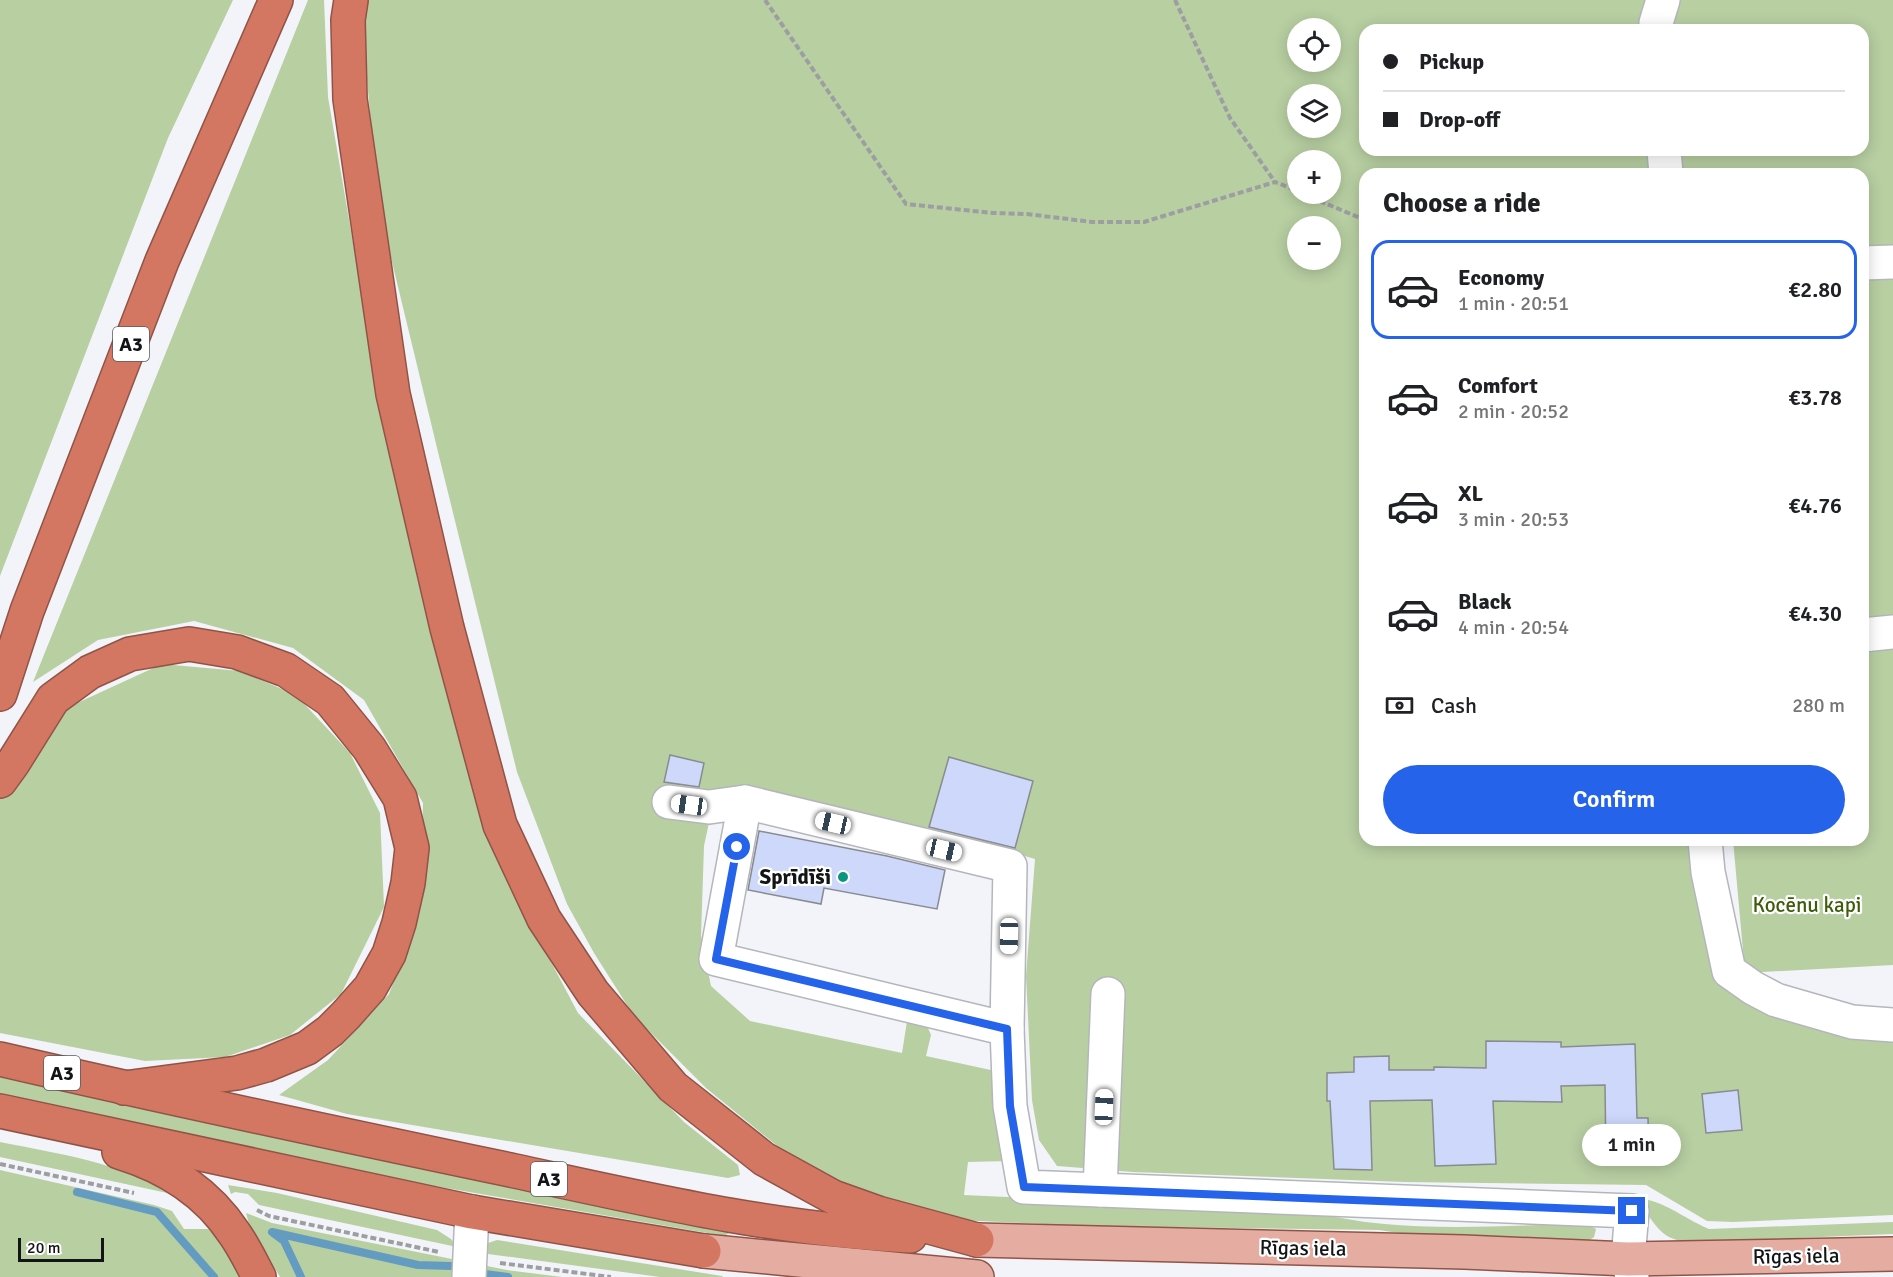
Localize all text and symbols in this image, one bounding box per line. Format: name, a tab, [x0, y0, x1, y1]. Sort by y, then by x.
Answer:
map controls	[1287, 18, 1341, 270]
button: locate	[1287, 18, 1341, 72]
text: Pickup	[1419, 48, 1484, 75]
button: layers	[1287, 84, 1341, 138]
text: Drop-off	[1419, 106, 1500, 133]
button: +	[1287, 150, 1341, 204]
text: Choose a ride	[1383, 187, 1541, 220]
button: −	[1287, 216, 1341, 270]
icon: car	[1386, 263, 1440, 317]
text: Economy	[1458, 264, 1544, 291]
text: €2.80	[1788, 276, 1842, 303]
text: 1 min · 20:51	[1458, 291, 1569, 316]
road number: A3	[113, 327, 149, 361]
icon: car	[1386, 371, 1440, 425]
text: Comfort	[1458, 372, 1538, 399]
text: €3.78	[1788, 384, 1842, 411]
text: 2 min · 20:52	[1458, 399, 1569, 424]
icon: car	[1386, 479, 1440, 533]
text: XL	[1458, 480, 1483, 507]
text: €4.76	[1788, 492, 1842, 519]
text: 3 min · 20:53	[1458, 507, 1569, 532]
icon: car	[1386, 587, 1440, 641]
text: Black	[1458, 588, 1512, 615]
text: €4.30	[1788, 600, 1842, 627]
text: 4 min · 20:54	[1458, 615, 1569, 640]
icon: cash	[1383, 689, 1416, 722]
text: Cash	[1431, 692, 1477, 719]
text: 280 m	[1792, 693, 1845, 718]
button: Confirm	[1383, 765, 1845, 834]
car	[670, 794, 708, 816]
car	[813, 810, 853, 836]
route start	[723, 833, 750, 860]
car	[924, 837, 964, 863]
place label: Sprīdīši	[759, 864, 831, 890]
marker: Sprīdīši	[836, 870, 850, 884]
park label: Kocēnu kapi	[1753, 892, 1861, 918]
car	[1000, 918, 1018, 954]
road number: A3	[44, 1056, 80, 1090]
car	[1094, 1089, 1114, 1125]
callout: 1 min	[1582, 1124, 1682, 1166]
text: 1 min	[1608, 1132, 1655, 1157]
road number: A3	[531, 1162, 567, 1196]
route end	[1618, 1197, 1645, 1224]
street label: Rīgas iela	[1259, 1234, 1347, 1262]
scale bar	[18, 1235, 104, 1262]
text: 20 m	[27, 1238, 61, 1258]
street label: Rīgas iela	[1752, 1242, 1840, 1270]

